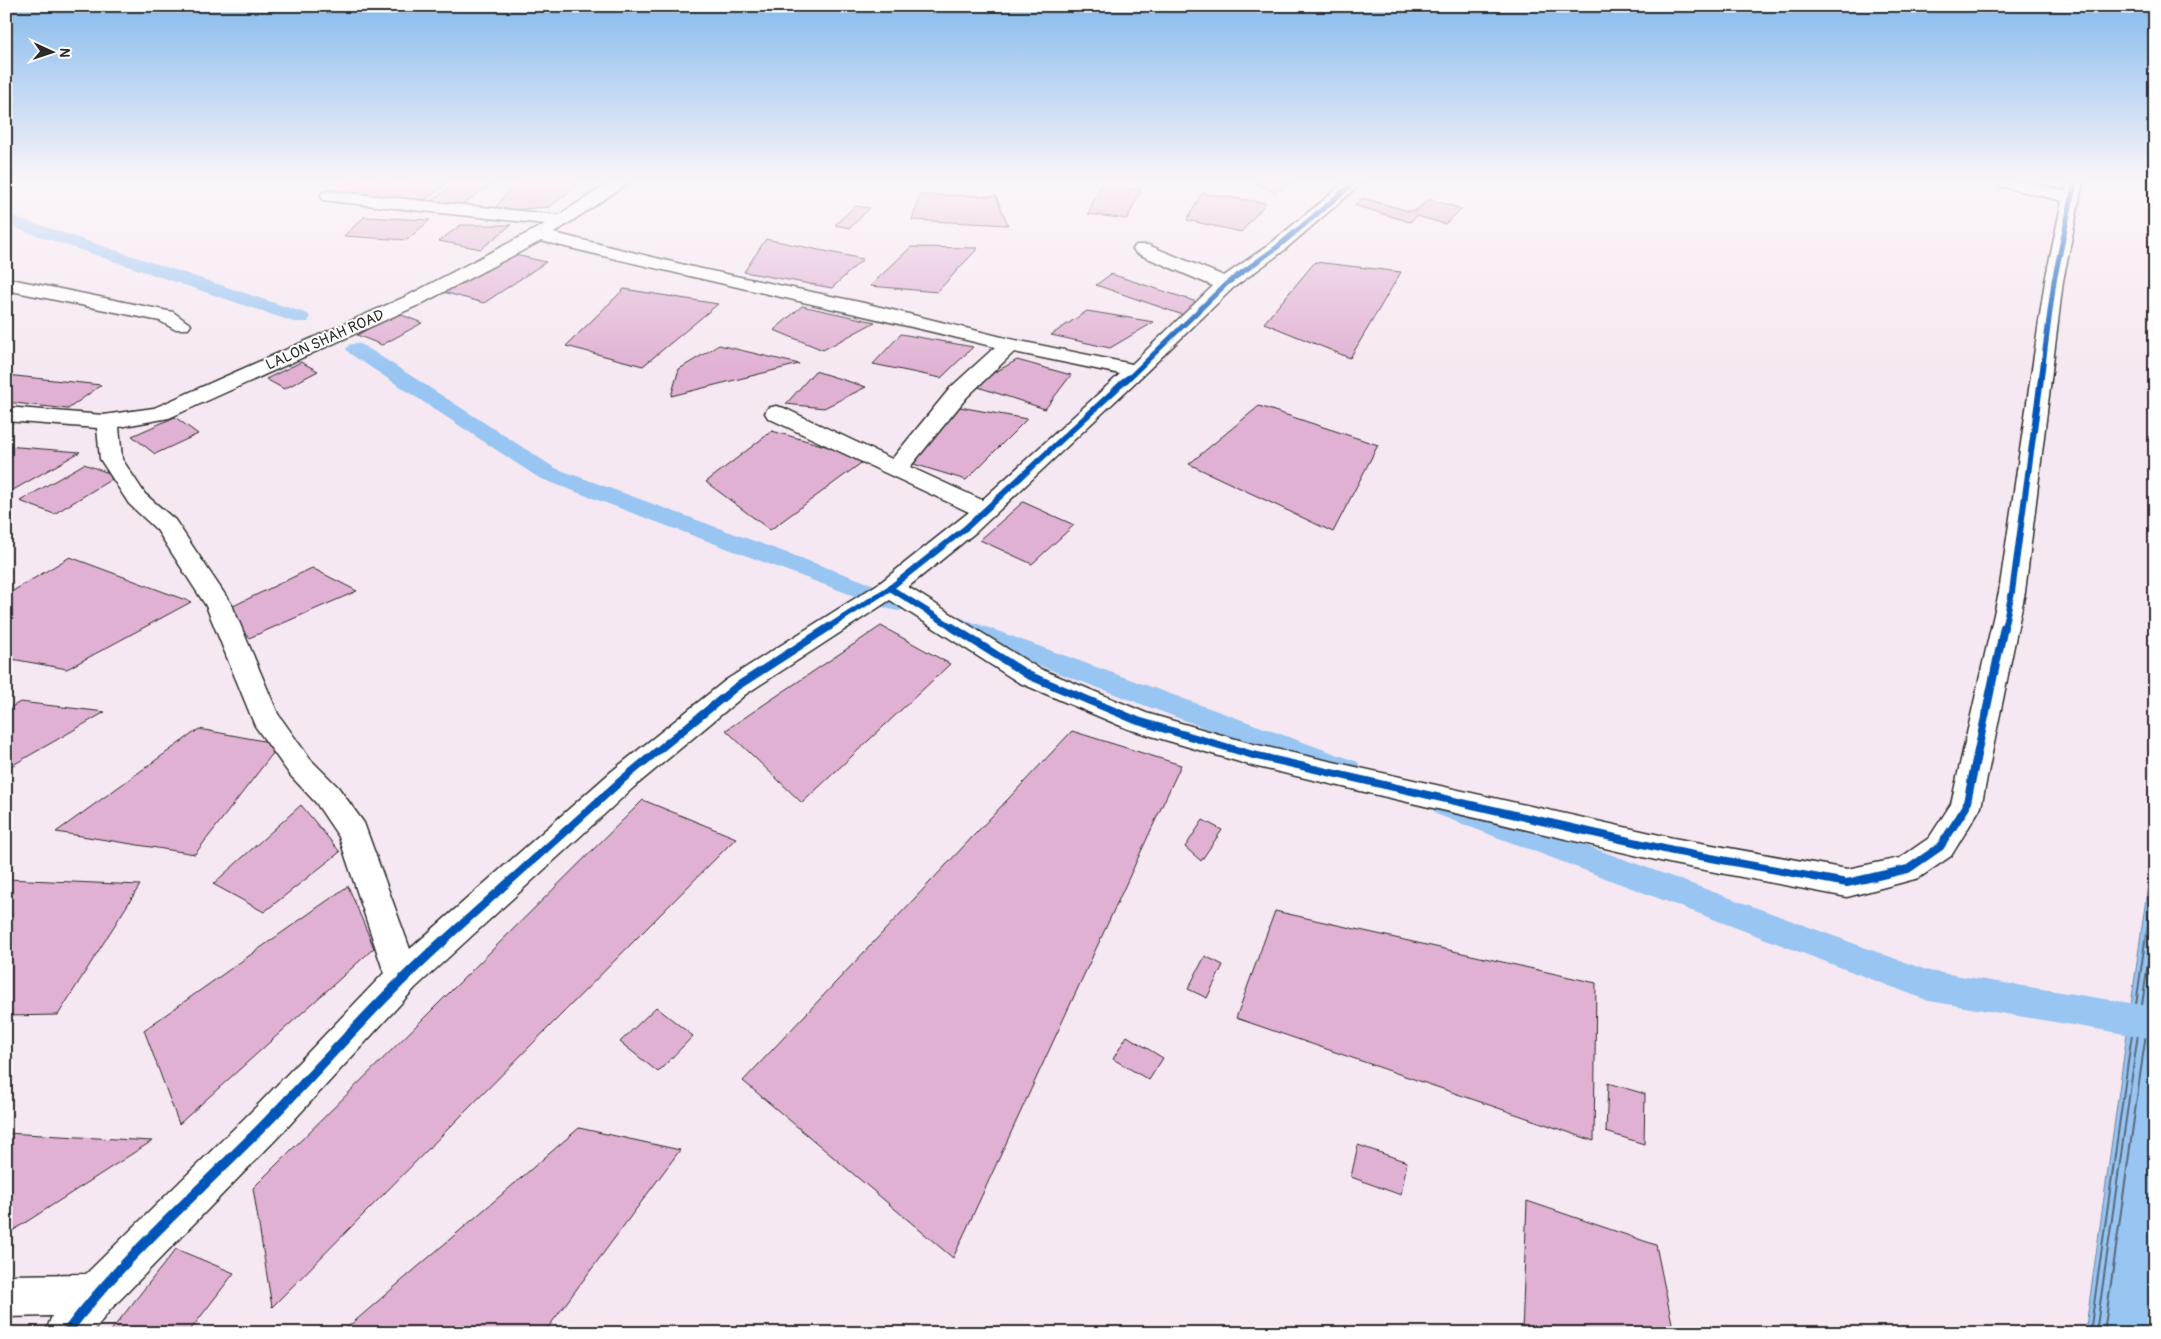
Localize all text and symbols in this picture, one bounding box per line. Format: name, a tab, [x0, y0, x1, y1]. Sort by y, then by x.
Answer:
north arrow	[28, 28, 78, 78]
text: N	[56, 47, 73, 58]
street label: LALON SHAH ROAD	[263, 305, 387, 375]

